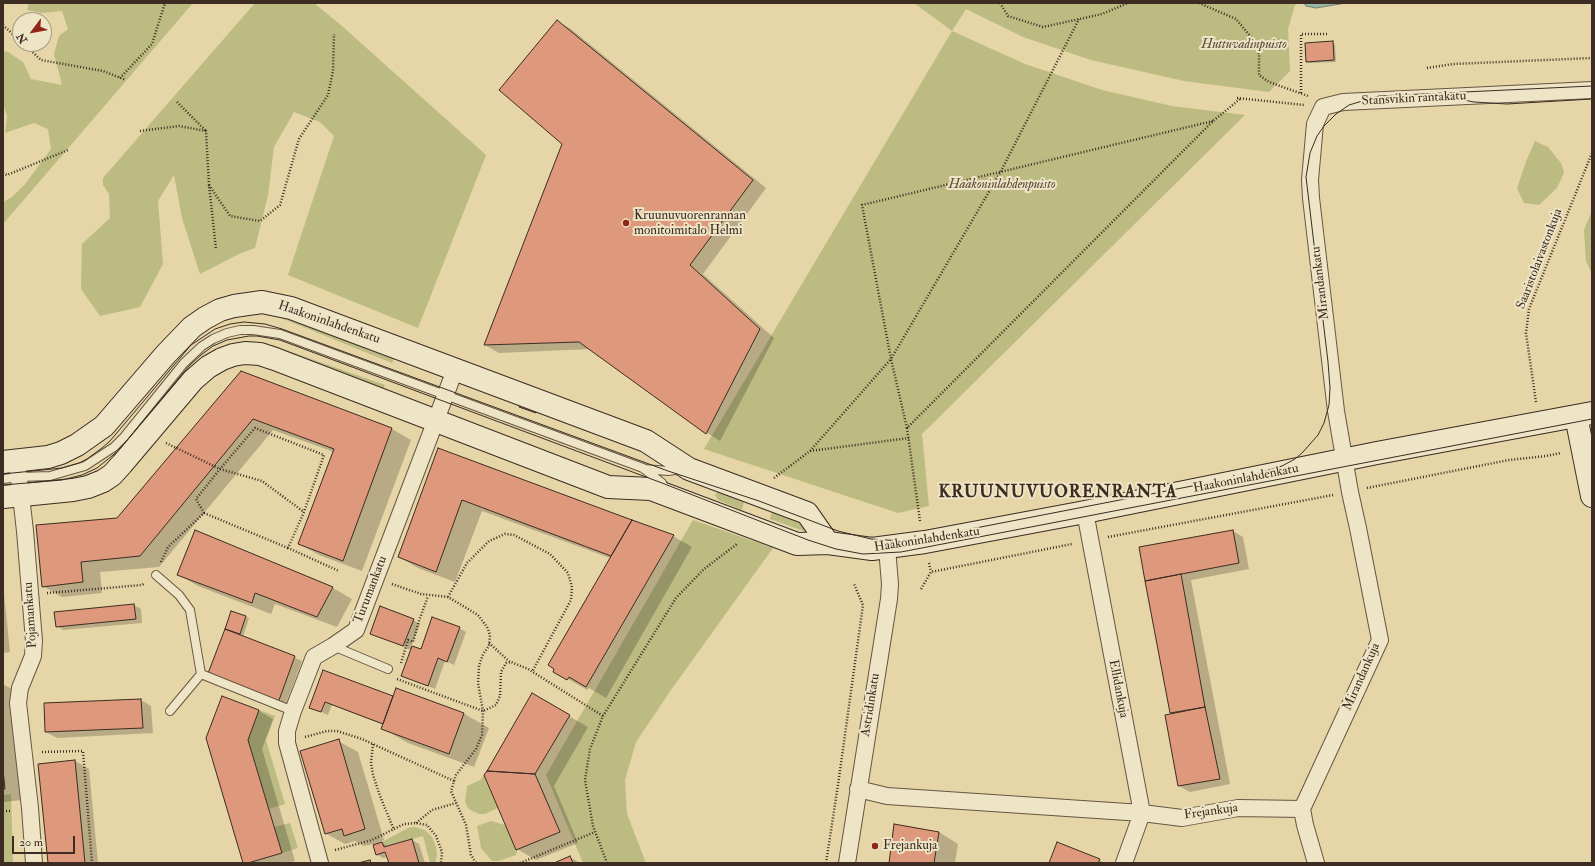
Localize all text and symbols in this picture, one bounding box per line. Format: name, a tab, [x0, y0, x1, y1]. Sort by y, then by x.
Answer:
north arrow	[12, 12, 52, 52]
text: N	[14, 30, 30, 46]
park label: Huttuvadinpuisto	[1201, 37, 1287, 53]
street label: Stansvikin rantakatu	[1361, 88, 1467, 110]
park label: Haakoninlahdenpuisto	[948, 177, 1056, 193]
street label: Saaristolaivastonkuja	[1514, 206, 1566, 312]
place label: Kruunuvuorenrannan monitoimitalo Helmi	[634, 208, 746, 239]
marker: Kruunuvuorenrannan monitoimitalo Helmi	[621, 218, 631, 228]
street label: Mirandankatu	[1309, 245, 1333, 321]
street label: Haakoninlahdenkatu	[276, 298, 382, 348]
street label: Haakoninlahdenkatu	[1192, 461, 1300, 497]
district label: KRUUNUVUORENRANTA	[938, 483, 1178, 503]
street label: Haakoninlahdenkatu	[873, 524, 981, 556]
street label: Turumankatu	[351, 554, 391, 626]
street label: Pojamankatu	[21, 581, 41, 649]
street label: Mirandankuja	[1340, 641, 1384, 713]
street label: Ellidankuja	[1105, 659, 1131, 719]
street label: Astridinkatu	[858, 672, 884, 738]
street label: Frejankuja	[1183, 800, 1239, 824]
scale bar	[14, 828, 77, 854]
text: 20 m	[19, 835, 43, 850]
place label: Frejankuja	[883, 838, 937, 854]
marker: Frejankuja	[870, 841, 880, 851]

